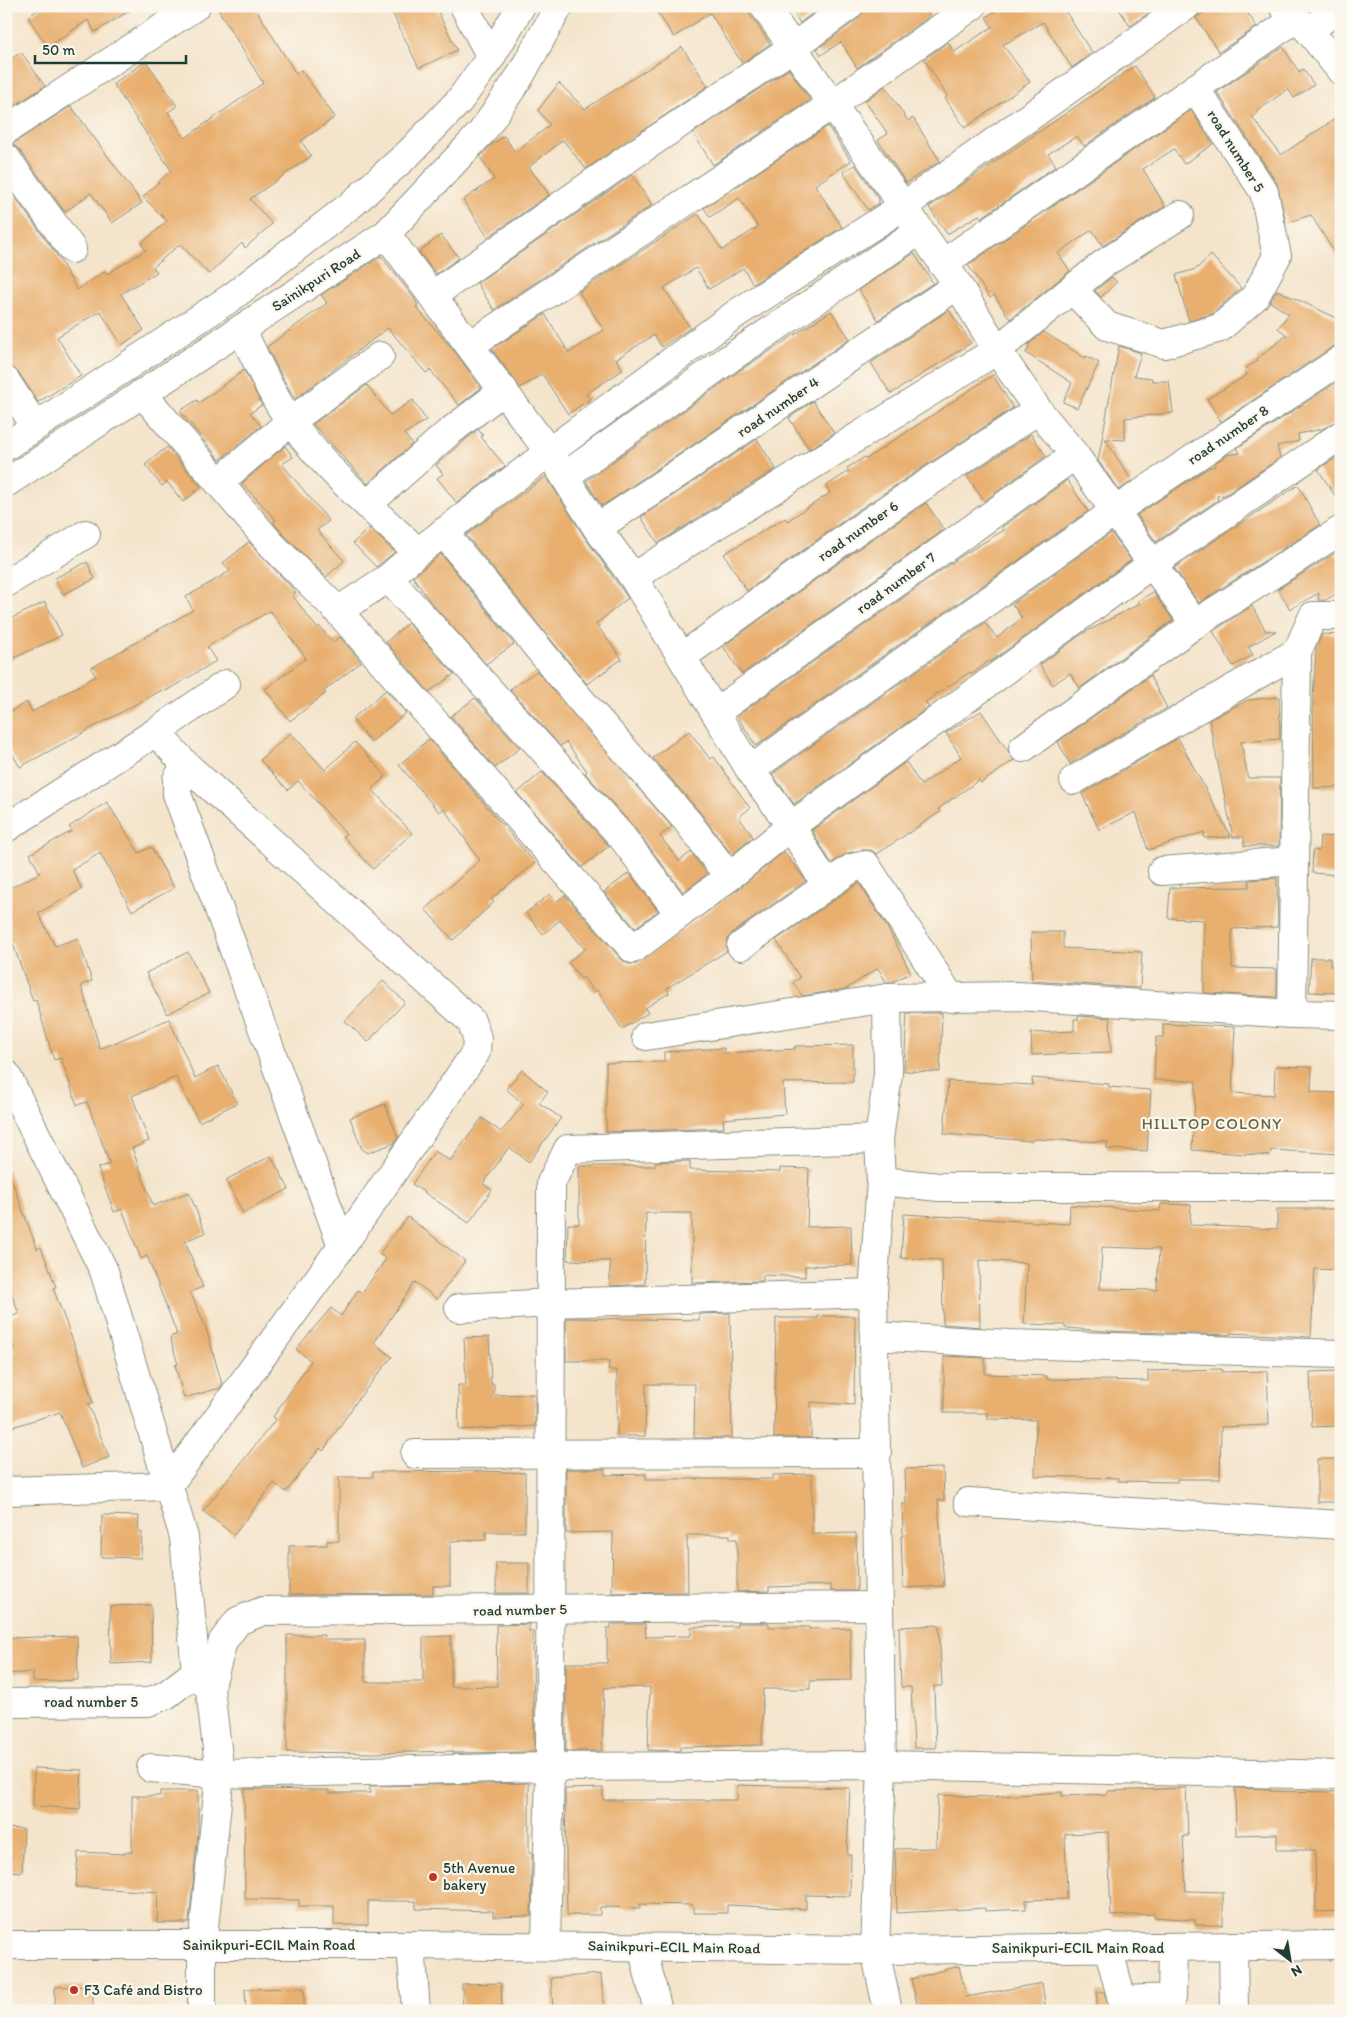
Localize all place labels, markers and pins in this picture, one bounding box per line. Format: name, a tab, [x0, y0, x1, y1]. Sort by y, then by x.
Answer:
place label: 5th Avenue bakery	[443, 1859, 515, 1894]
marker: 5th Avenue bakery	[427, 1871, 439, 1883]
place label: F3 Café and Bistro	[84, 1981, 203, 1999]
marker: F3 Café and Bistro	[68, 1984, 80, 1996]

